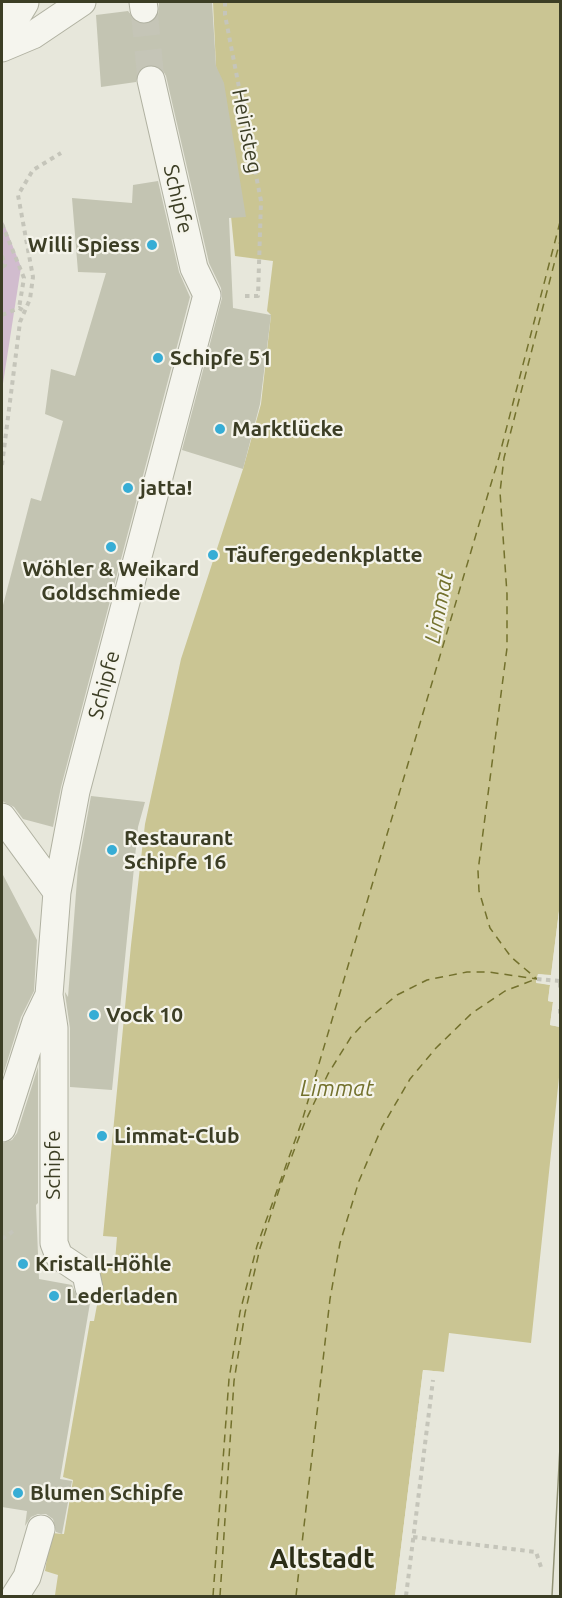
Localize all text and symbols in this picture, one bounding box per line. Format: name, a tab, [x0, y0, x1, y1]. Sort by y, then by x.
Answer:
street label: Heiristeg	[226, 87, 268, 175]
street label: Schipfe	[158, 162, 198, 236]
place label: Willi Spiess	[28, 232, 140, 258]
marker: Willi Spiess	[145, 238, 159, 252]
place label: Schipfe 51	[170, 345, 272, 371]
marker: Schipfe 51	[151, 351, 165, 365]
place label: Marktlücke	[232, 416, 344, 442]
marker: Marktlücke	[213, 422, 227, 436]
place label: jatta!	[140, 475, 192, 501]
marker: jatta!	[121, 481, 135, 495]
marker: Wöhler & Weikard Goldschmiede	[104, 540, 118, 554]
place label: Täufergedenkplatte	[225, 542, 423, 568]
marker: Täufergedenkplatte	[206, 548, 220, 562]
place label: Wöhler & Weikard Goldschmiede	[23, 556, 199, 606]
water label: Limmat	[419, 568, 459, 646]
street label: Schipfe	[83, 648, 125, 722]
place label: Restaurant Schipfe 16	[124, 825, 233, 875]
marker: Restaurant Schipfe 16	[105, 843, 119, 857]
place label: Vock 10	[106, 1002, 183, 1028]
marker: Vock 10	[87, 1008, 101, 1022]
water label: Limmat	[300, 1076, 374, 1102]
place label: Limmat-Club	[114, 1123, 240, 1149]
marker: Limmat-Club	[95, 1129, 109, 1143]
street label: Schipfe	[40, 1130, 66, 1200]
place label: Kristall-Höhle	[35, 1251, 172, 1277]
marker: Kristall-Höhle	[16, 1257, 30, 1271]
place label: Lederladen	[66, 1283, 178, 1309]
marker: Lederladen	[47, 1289, 61, 1303]
place label: Blumen Schipfe	[30, 1480, 184, 1506]
marker: Blumen Schipfe	[11, 1486, 25, 1500]
district label: Altstadt	[269, 1543, 375, 1575]

